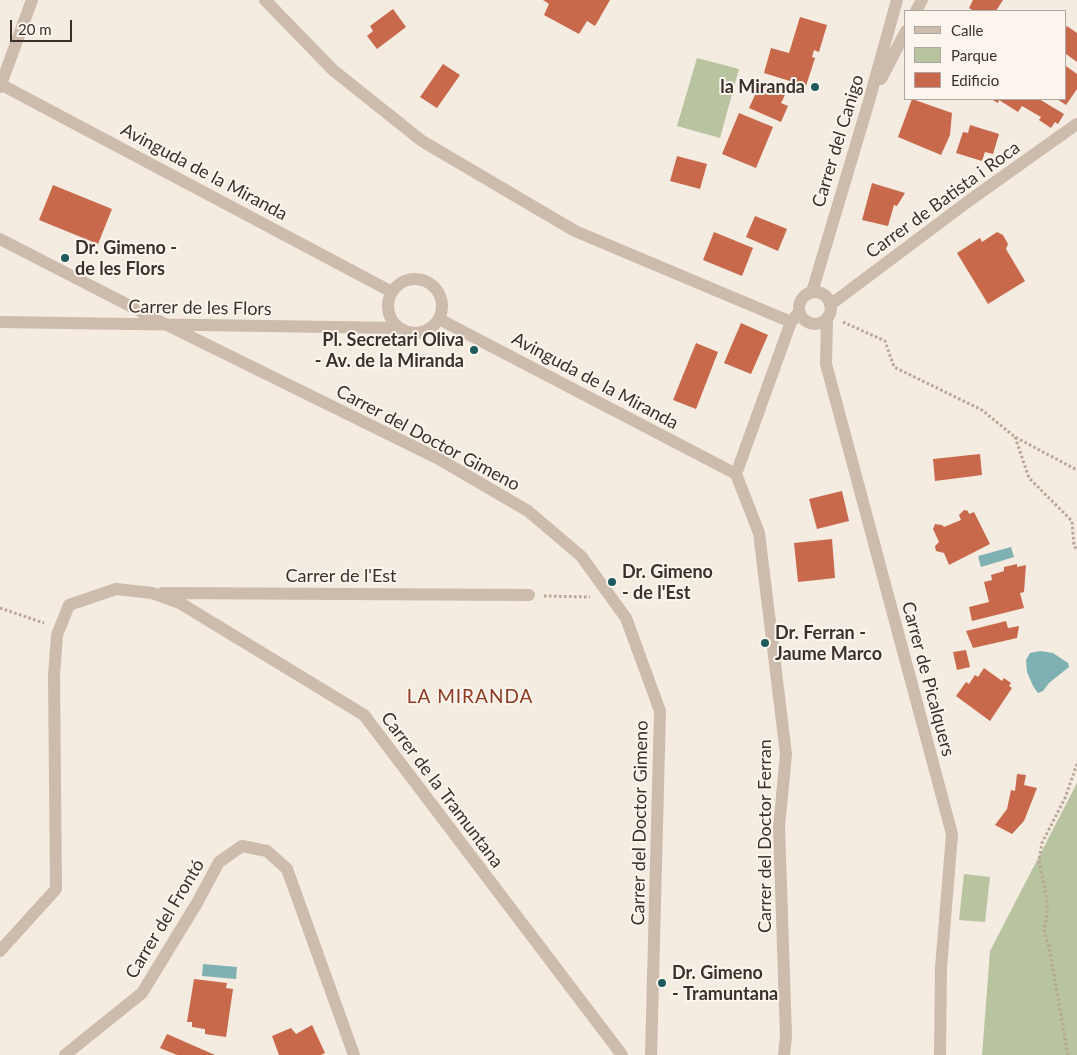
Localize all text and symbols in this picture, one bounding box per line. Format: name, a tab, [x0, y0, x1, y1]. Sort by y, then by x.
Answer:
scale bar	[12, 10, 75, 42]
legend	[904, 10, 1067, 100]
text: 20 m	[18, 20, 52, 38]
text: Calle	[951, 21, 983, 39]
text: Parque	[951, 46, 997, 64]
text: Edificio	[951, 71, 999, 89]
street label: Carrer del Canigo	[808, 72, 868, 210]
place label: la Miranda	[720, 76, 805, 98]
marker: la Miranda	[809, 81, 821, 93]
street label: Avinguda de la Miranda	[117, 119, 291, 225]
street label: Carrer de Batista i Roca	[862, 137, 1024, 263]
place label: Dr. Gimeno - de les Flors	[75, 237, 177, 280]
marker: Dr. Gimeno - de les Flors	[59, 252, 71, 264]
street label: Carrer de les Flors	[128, 296, 272, 320]
street label: Avinguda de la Miranda	[508, 328, 682, 434]
place label: Pl. Secretari Oliva - Av. de la Miranda	[315, 329, 464, 372]
marker: Pl. Secretari Oliva - Av. de la Miranda	[468, 344, 480, 356]
street label: Carrer del Doctor Gimeno	[332, 380, 524, 496]
place label: Dr. Gimeno - de l'Est	[622, 561, 713, 604]
street label: Carrer de l'Est	[286, 565, 396, 587]
marker: Dr. Gimeno - de l'Est	[606, 576, 618, 588]
street label: Carrer de Picalquers	[897, 599, 959, 759]
place label: Dr. Ferran - Jaume Marco	[775, 622, 882, 664]
marker: Dr. Ferran - Jaume Marco	[759, 637, 771, 649]
district label: LA MIRANDA	[405, 686, 535, 708]
street label: Carrer de la Tramuntana	[376, 708, 508, 872]
street label: Carrer del Doctor Gimeno	[627, 720, 653, 926]
street label: Carrer del Doctor Ferran	[754, 739, 776, 933]
street label: Carrer del Frontó	[121, 856, 209, 982]
place label: Dr. Gimeno - Tramuntana	[672, 962, 778, 1004]
marker: Dr. Gimeno - Tramuntana	[656, 977, 668, 989]

